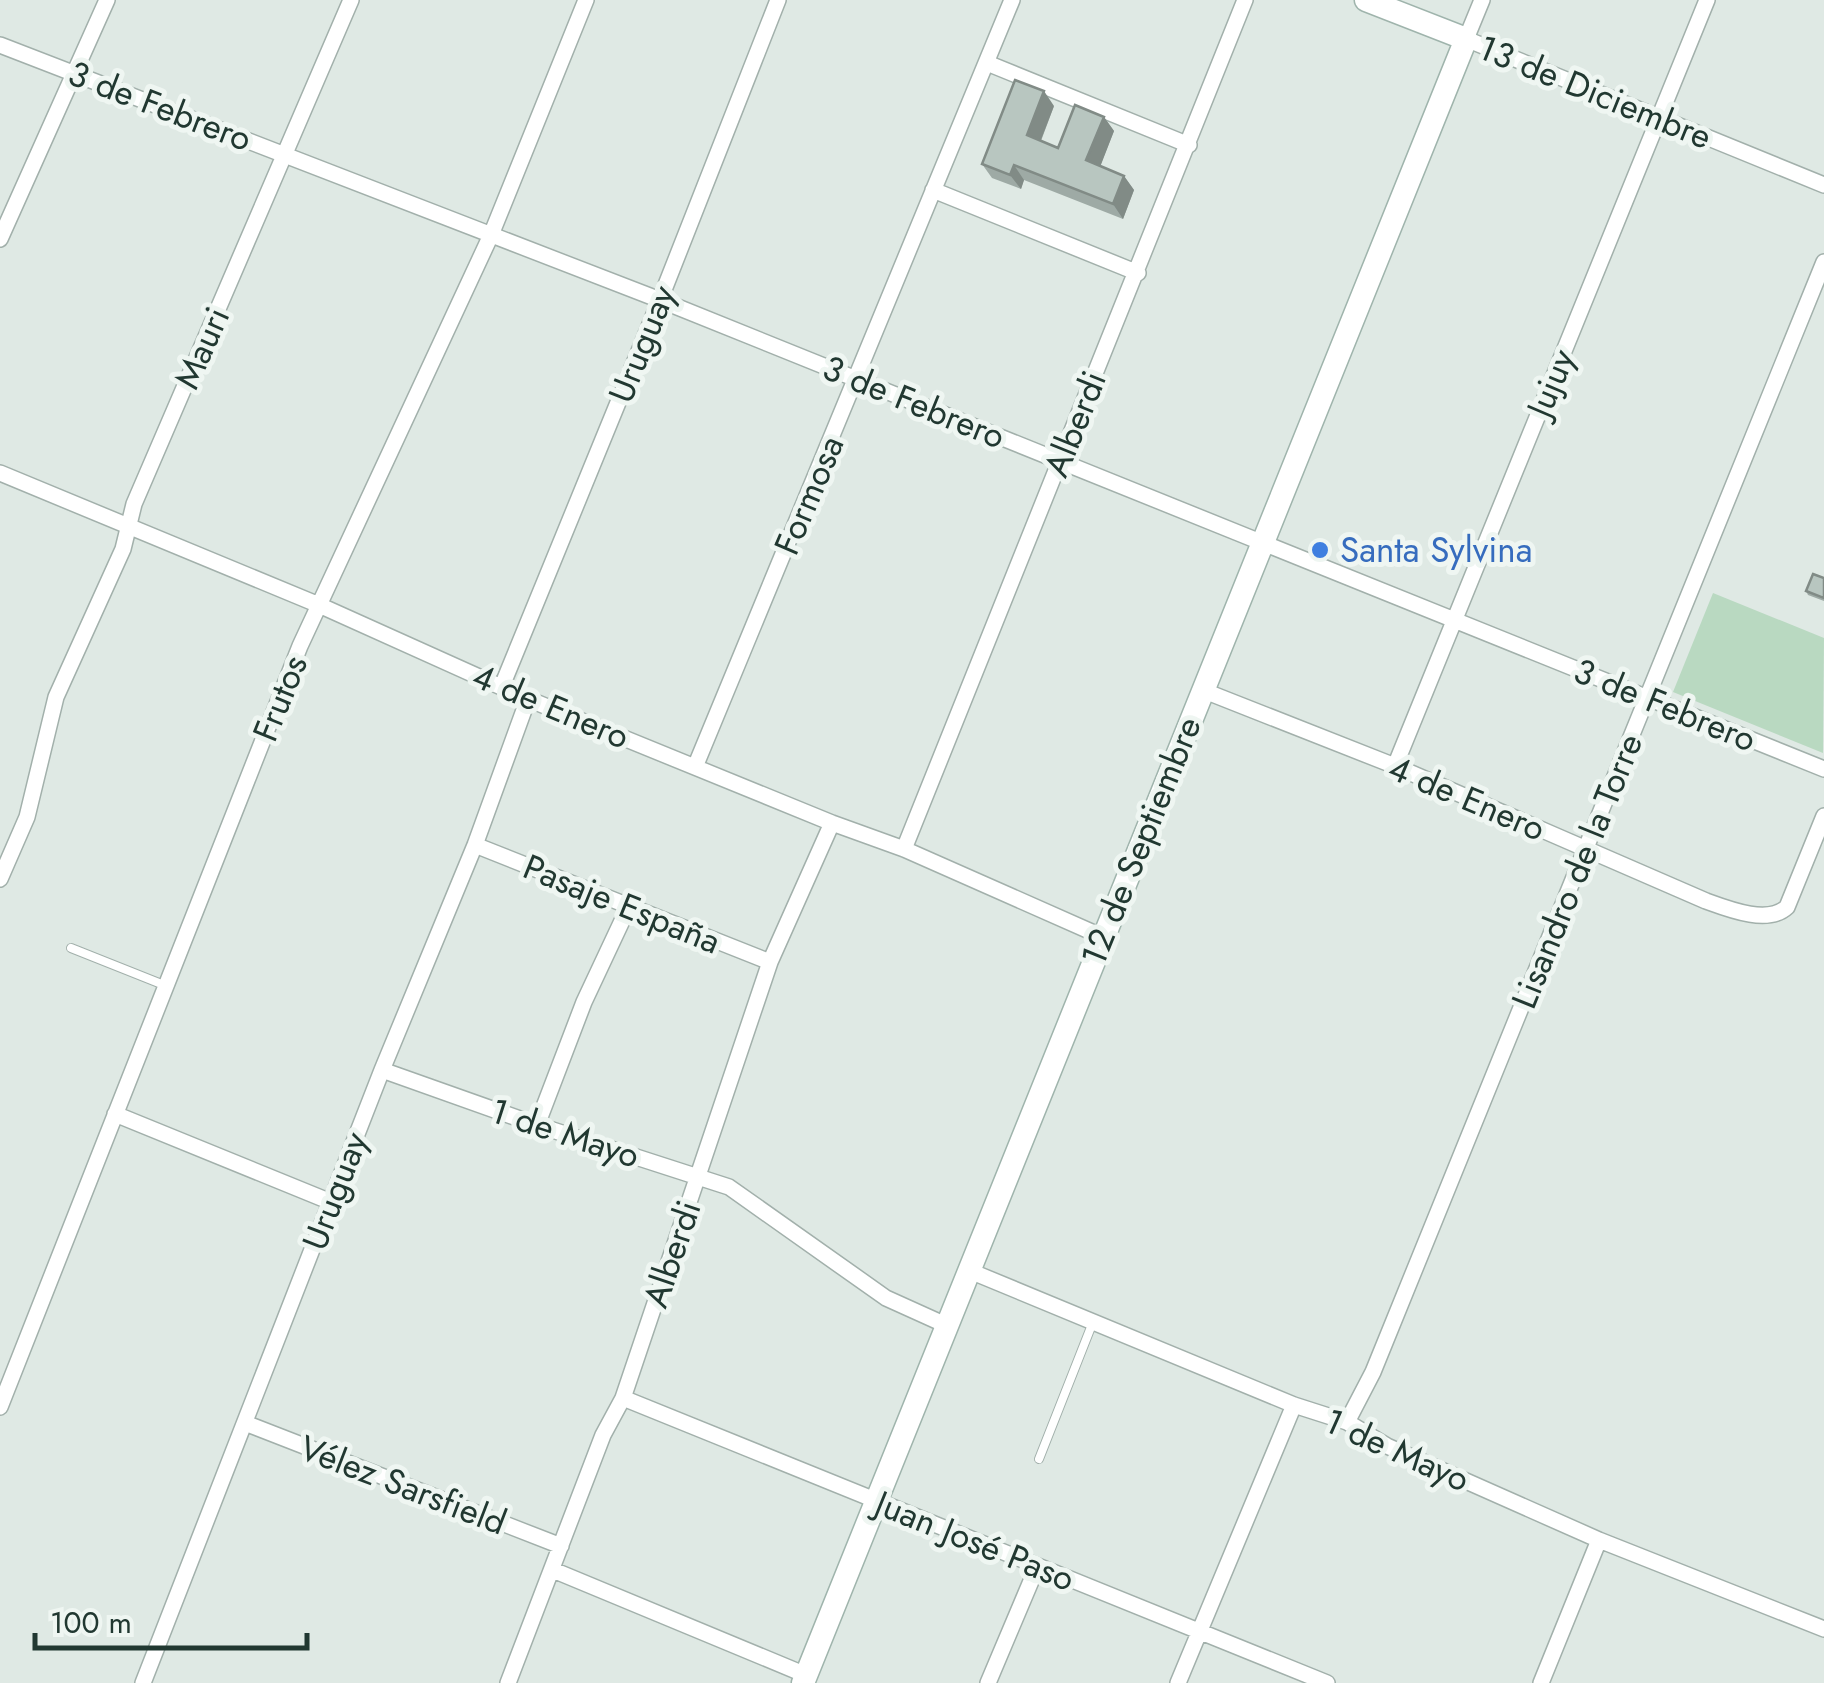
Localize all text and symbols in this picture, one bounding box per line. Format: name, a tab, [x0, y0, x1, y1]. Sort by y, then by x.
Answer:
street label: 13 de Diciembre	[1471, 22, 1719, 162]
street label: 3 de Febrero	[61, 48, 259, 164]
street label: Uruguay	[596, 277, 688, 410]
street label: Mauri	[162, 299, 242, 397]
street label: Jujuy	[1513, 341, 1588, 428]
street label: 3 de Febrero	[815, 343, 1013, 461]
street label: Alberdi	[1031, 364, 1119, 484]
street label: Formosa	[762, 428, 856, 562]
place label: Santa Sylvina	[1340, 525, 1532, 575]
marker: Santa Sylvina	[1309, 539, 1331, 561]
street label: 3 de Febrero	[1566, 646, 1764, 764]
street label: Frutos	[240, 647, 320, 749]
street label: 4 de Enero	[465, 651, 637, 761]
street label: 12 de Septiembre	[1068, 709, 1214, 973]
street label: Lisandro de la Torre	[1499, 726, 1655, 1016]
street label: 4 de Enero	[1381, 743, 1553, 853]
street label: Pasaje España	[516, 842, 728, 966]
street label: 1 de Mayo	[484, 1085, 646, 1181]
street label: Uruguay	[290, 1124, 381, 1257]
street label: Alberdi	[630, 1194, 714, 1314]
street label: 1 de Mayo	[1317, 1396, 1477, 1504]
street label: Vélez Sarsfield	[292, 1423, 514, 1547]
street label: Juan José Paso	[864, 1477, 1082, 1604]
scale bar	[35, 1588, 308, 1650]
text: 100 m	[50, 1601, 132, 1644]

